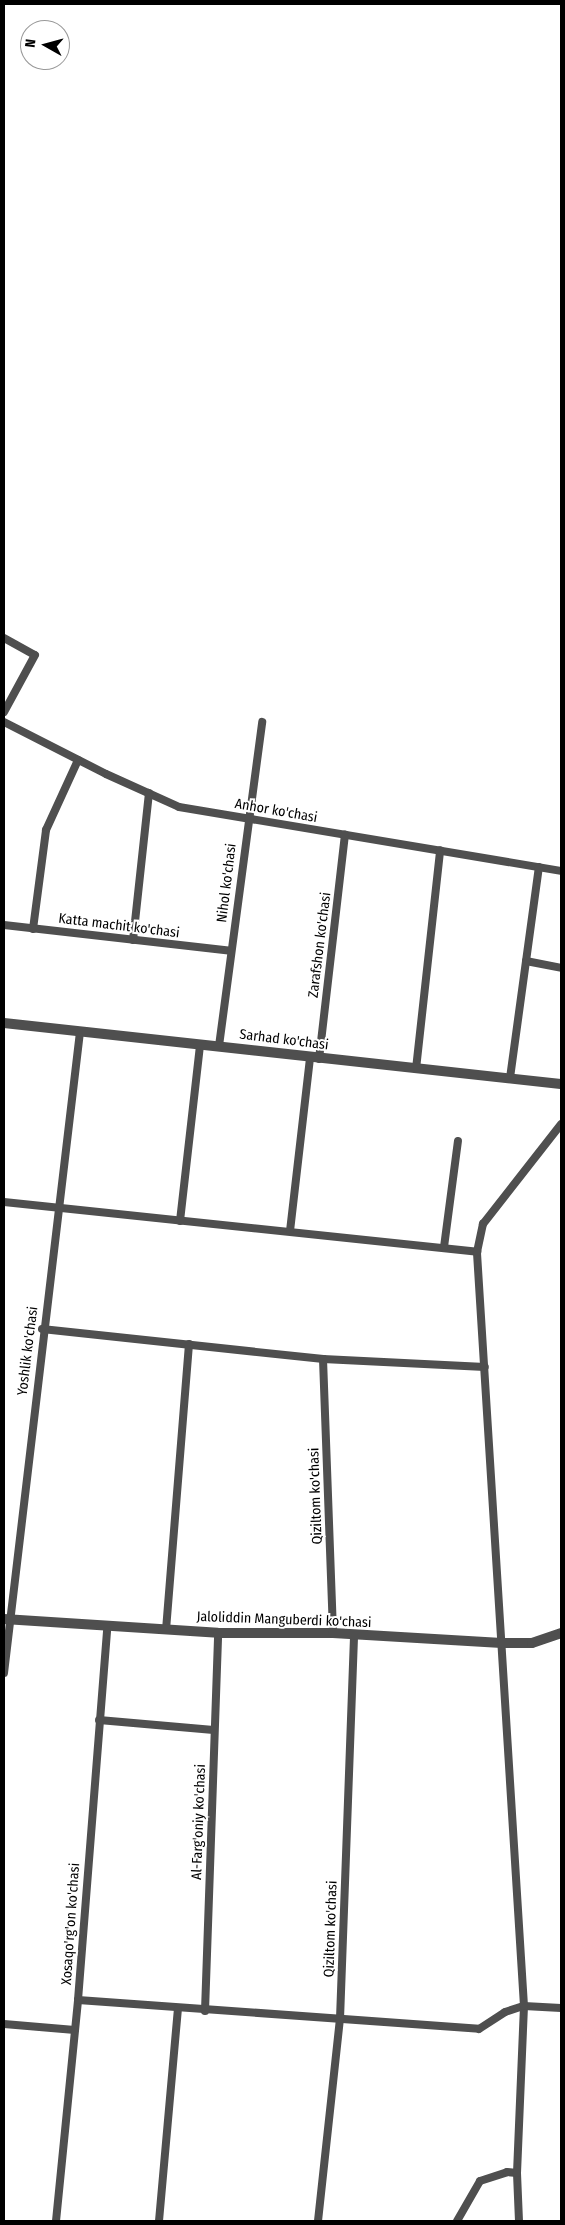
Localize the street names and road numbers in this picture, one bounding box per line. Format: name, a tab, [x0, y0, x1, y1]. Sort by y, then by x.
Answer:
street label: Anhor ko'chasi	[233, 795, 319, 827]
street label: Nihol ko'chasi	[214, 842, 240, 924]
street label: Zarafshon ko'chasi	[305, 891, 335, 999]
street label: Katta machit ko'chasi	[58, 910, 180, 942]
street label: Sarhad ko'chasi	[238, 1026, 330, 1054]
street label: Yoshlik ko'chasi	[14, 1305, 42, 1397]
street label: Qiziltom ko'chasi	[306, 1447, 326, 1545]
street label: Jaloliddin Manguberdi ko'chasi	[196, 1609, 372, 1631]
street label: Al-Farg'oniy ko'chasi	[189, 1764, 209, 1880]
street label: Xosaqo'rg'on ko'chasi	[58, 1862, 84, 1986]
street label: Qiziltom ko'chasi	[321, 1880, 341, 1978]

